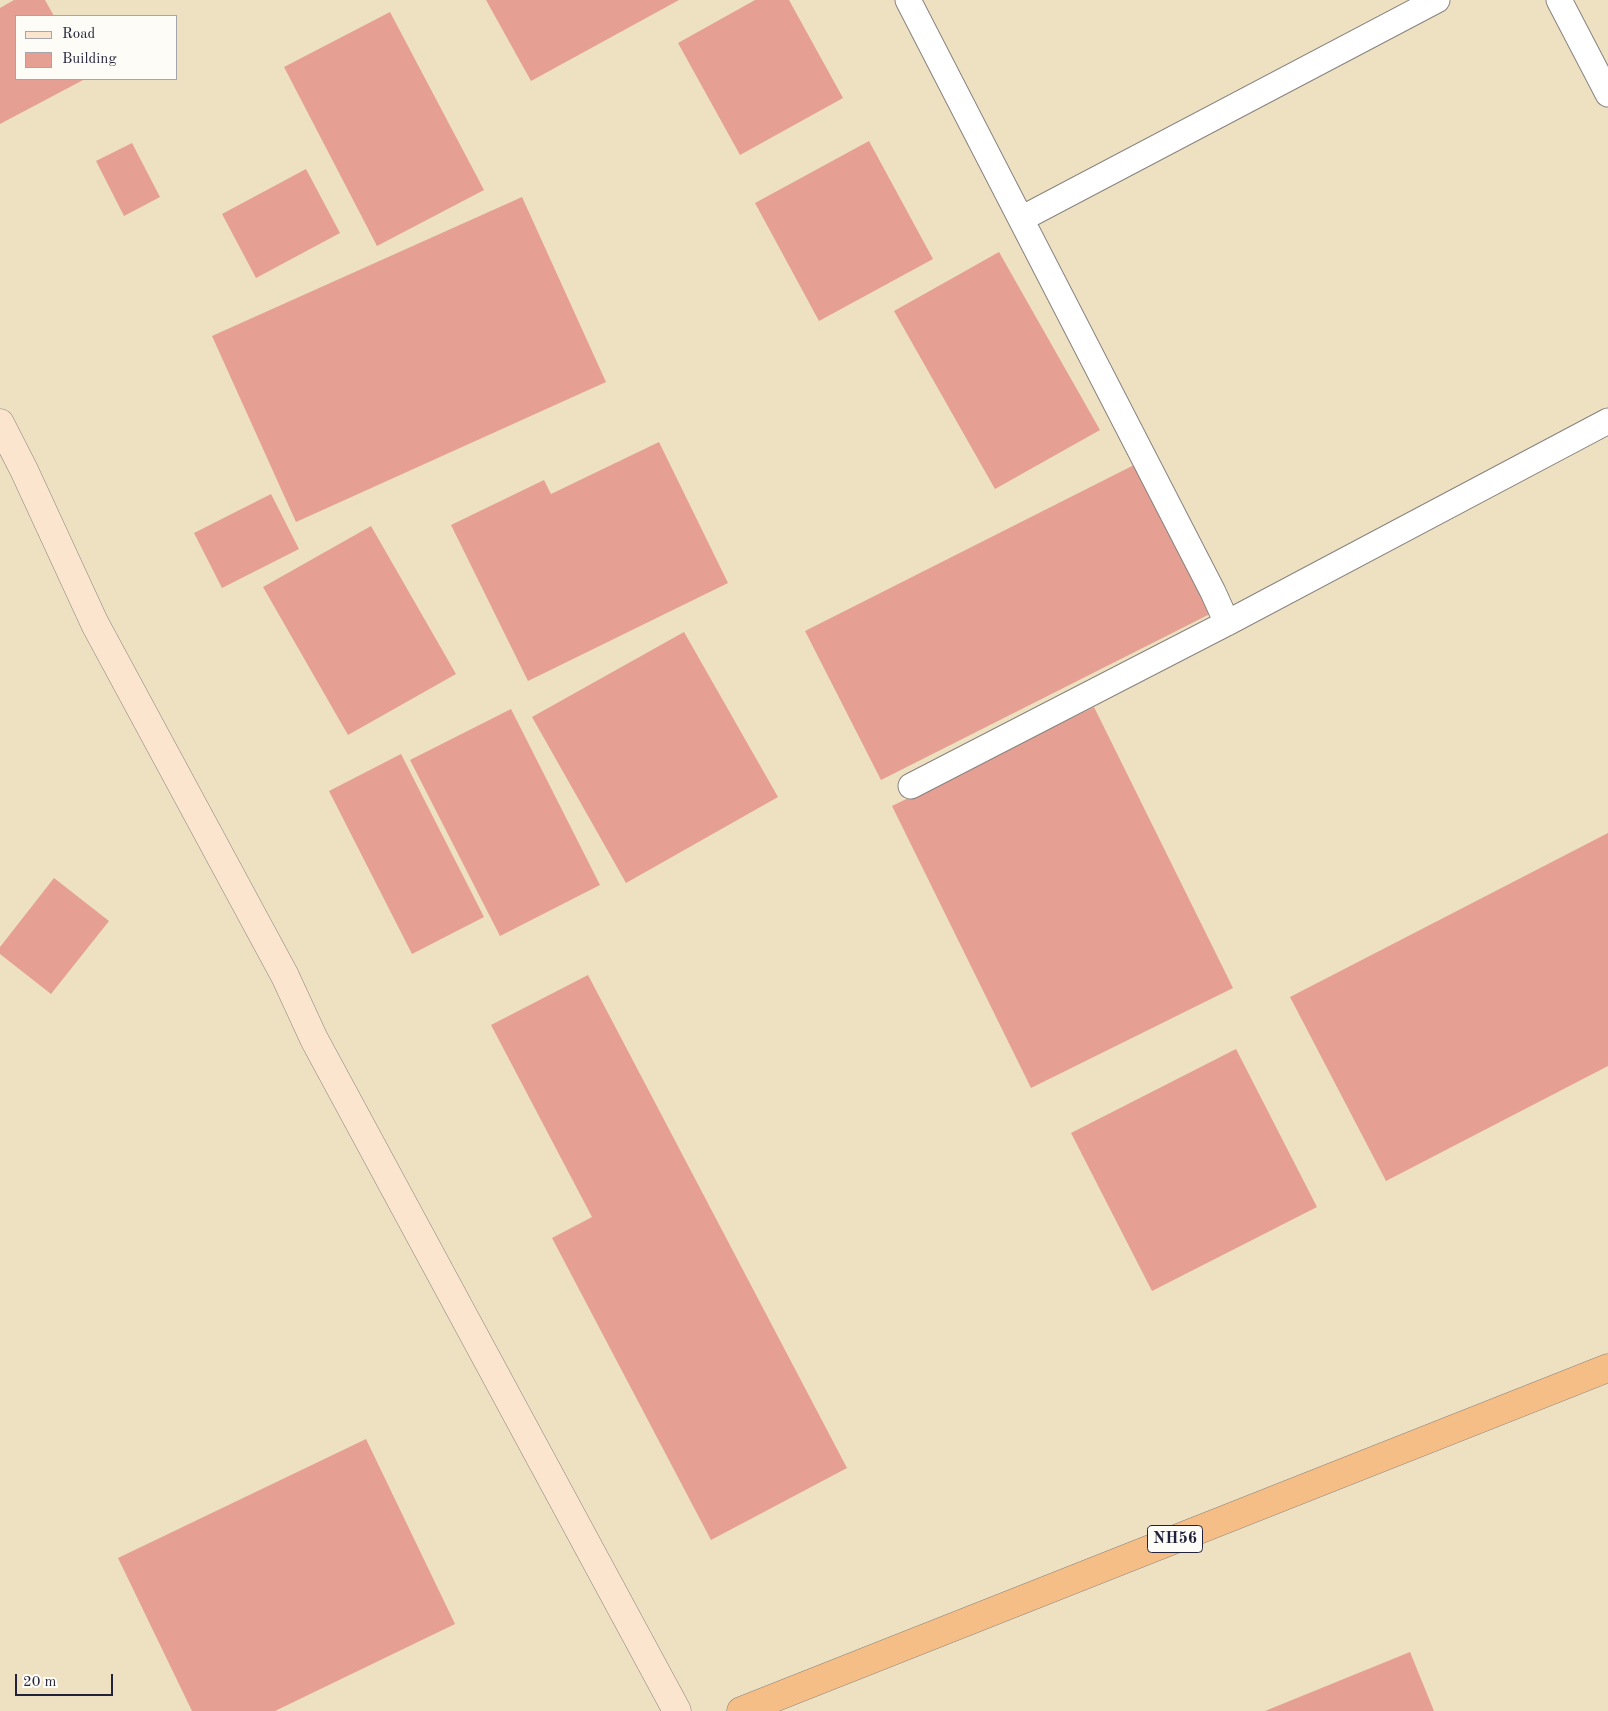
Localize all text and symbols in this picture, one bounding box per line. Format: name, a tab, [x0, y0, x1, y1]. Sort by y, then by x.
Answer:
legend	[15, 15, 178, 80]
text: Road	[62, 27, 95, 42]
text: Building	[62, 52, 117, 67]
road number: NH56	[1148, 1526, 1202, 1552]
scale bar	[18, 1664, 115, 1696]
text: 20 m	[23, 1675, 57, 1690]

